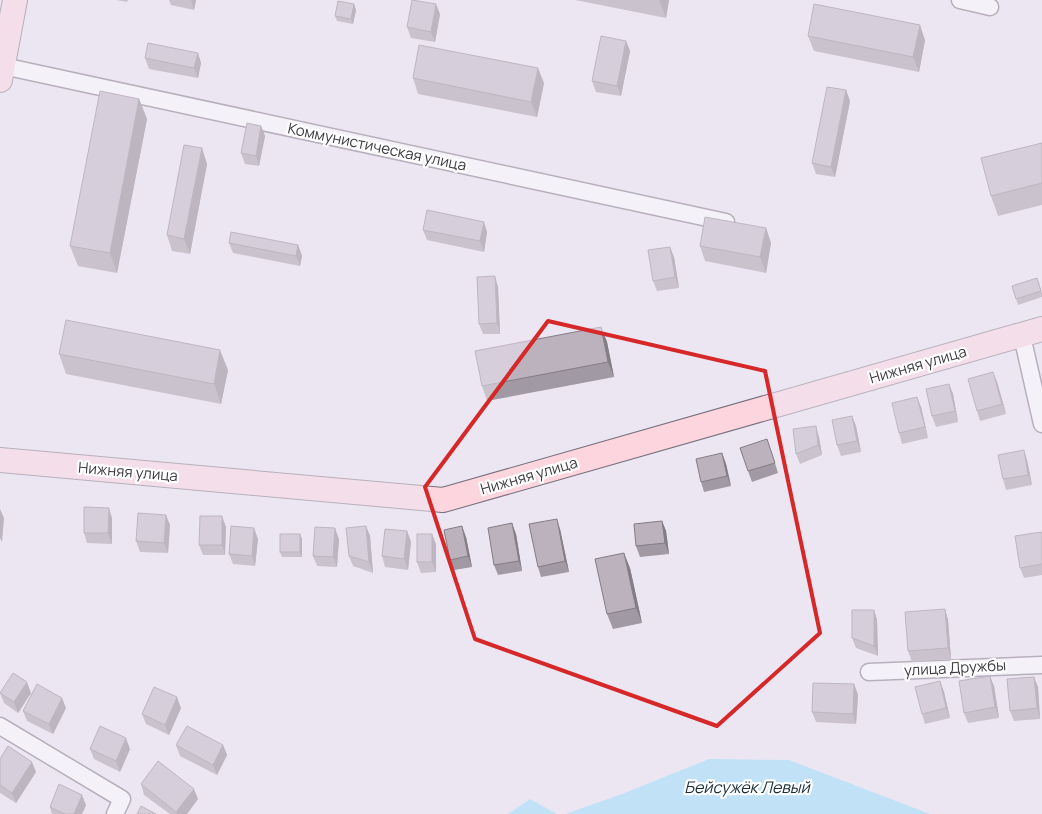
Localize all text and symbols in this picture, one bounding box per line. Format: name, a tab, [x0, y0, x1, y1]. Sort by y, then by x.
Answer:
street label: Коммунистическая улица	[286, 117, 468, 176]
street label: Нижняя улица	[867, 341, 969, 388]
street label: Нижняя улица	[478, 452, 580, 499]
street label: Нижняя улица	[77, 457, 179, 486]
street label: улица Дружбы	[903, 654, 1007, 681]
water label: Бейсужёк Левый	[684, 776, 812, 798]

